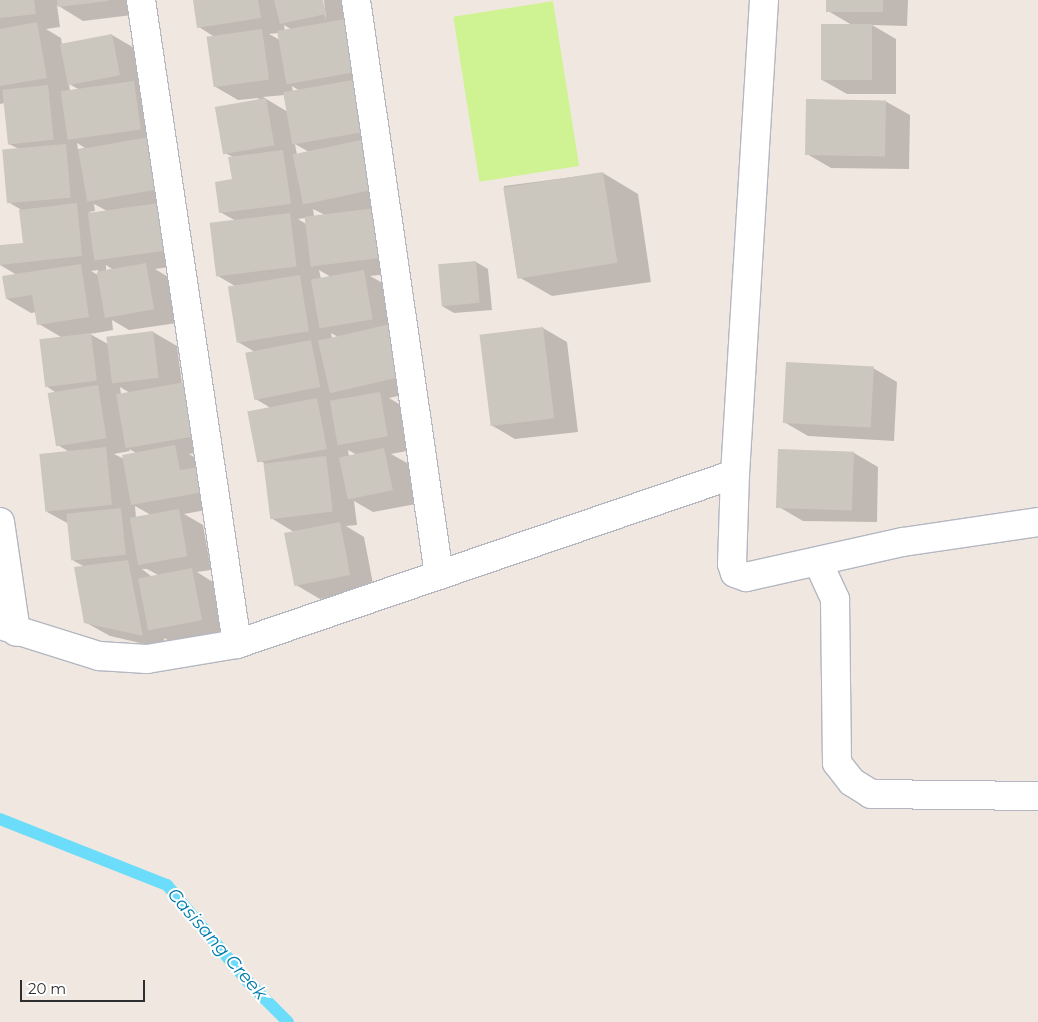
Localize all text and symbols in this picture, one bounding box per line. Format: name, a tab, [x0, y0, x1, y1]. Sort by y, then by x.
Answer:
water label: Casisang Creek	[163, 884, 271, 1004]
scale bar	[22, 970, 148, 1002]
text: 20 m	[28, 979, 66, 998]

